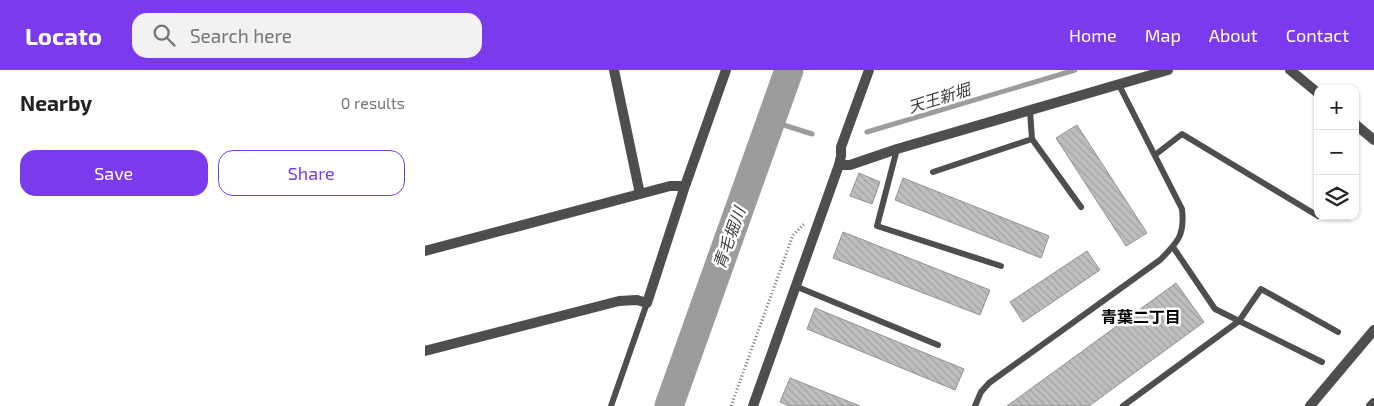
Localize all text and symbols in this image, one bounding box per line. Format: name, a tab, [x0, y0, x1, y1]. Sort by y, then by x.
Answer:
search box	[132, 13, 482, 58]
text: Locato	[25, 21, 102, 50]
icon: search	[150, 21, 178, 49]
text: Search here	[190, 24, 292, 47]
text: Home	[1069, 24, 1117, 46]
text: Map	[1145, 24, 1181, 46]
text: About	[1209, 24, 1258, 46]
text: Contact	[1286, 24, 1349, 46]
water label: 天王新堀	[905, 78, 975, 116]
map controls	[1314, 85, 1359, 220]
button: +	[1314, 85, 1359, 130]
text: Nearby	[20, 90, 92, 115]
text: 0 results	[341, 93, 405, 112]
button: −	[1314, 130, 1359, 175]
button: Save	[20, 150, 208, 196]
button: Share	[218, 150, 405, 196]
button: layers	[1314, 175, 1359, 220]
water label: 青毛堀川	[709, 203, 749, 271]
district label: 青葉二丁目	[1101, 307, 1181, 326]

